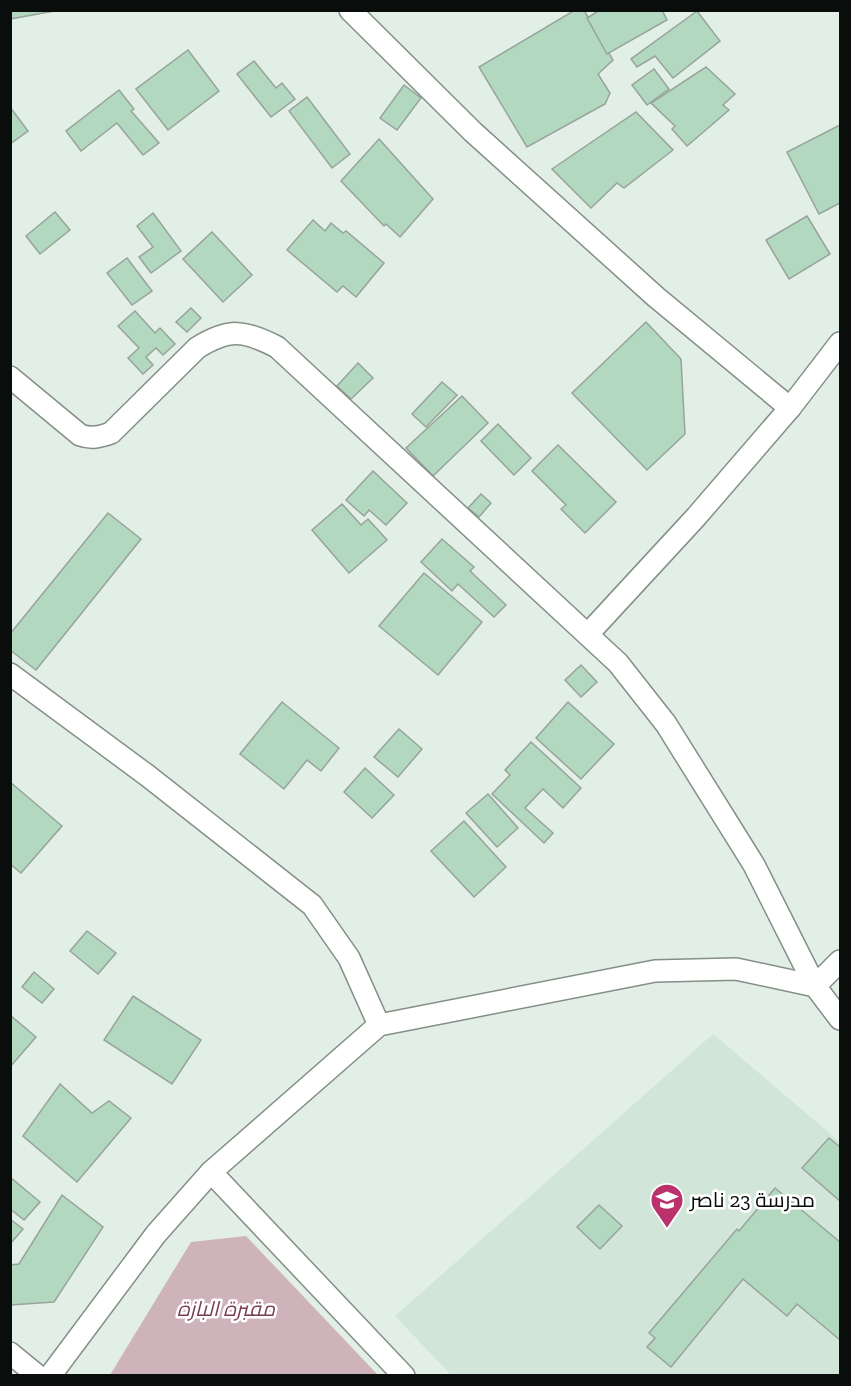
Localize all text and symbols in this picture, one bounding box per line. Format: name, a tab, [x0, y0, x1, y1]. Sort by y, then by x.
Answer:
school or university icon: مدرسة 23 ناصر	[649, 1182, 685, 1229]
place label: مدرسة 23 ناصر	[689, 1187, 815, 1212]
park label: مقبرة البازة	[177, 1296, 275, 1321]

